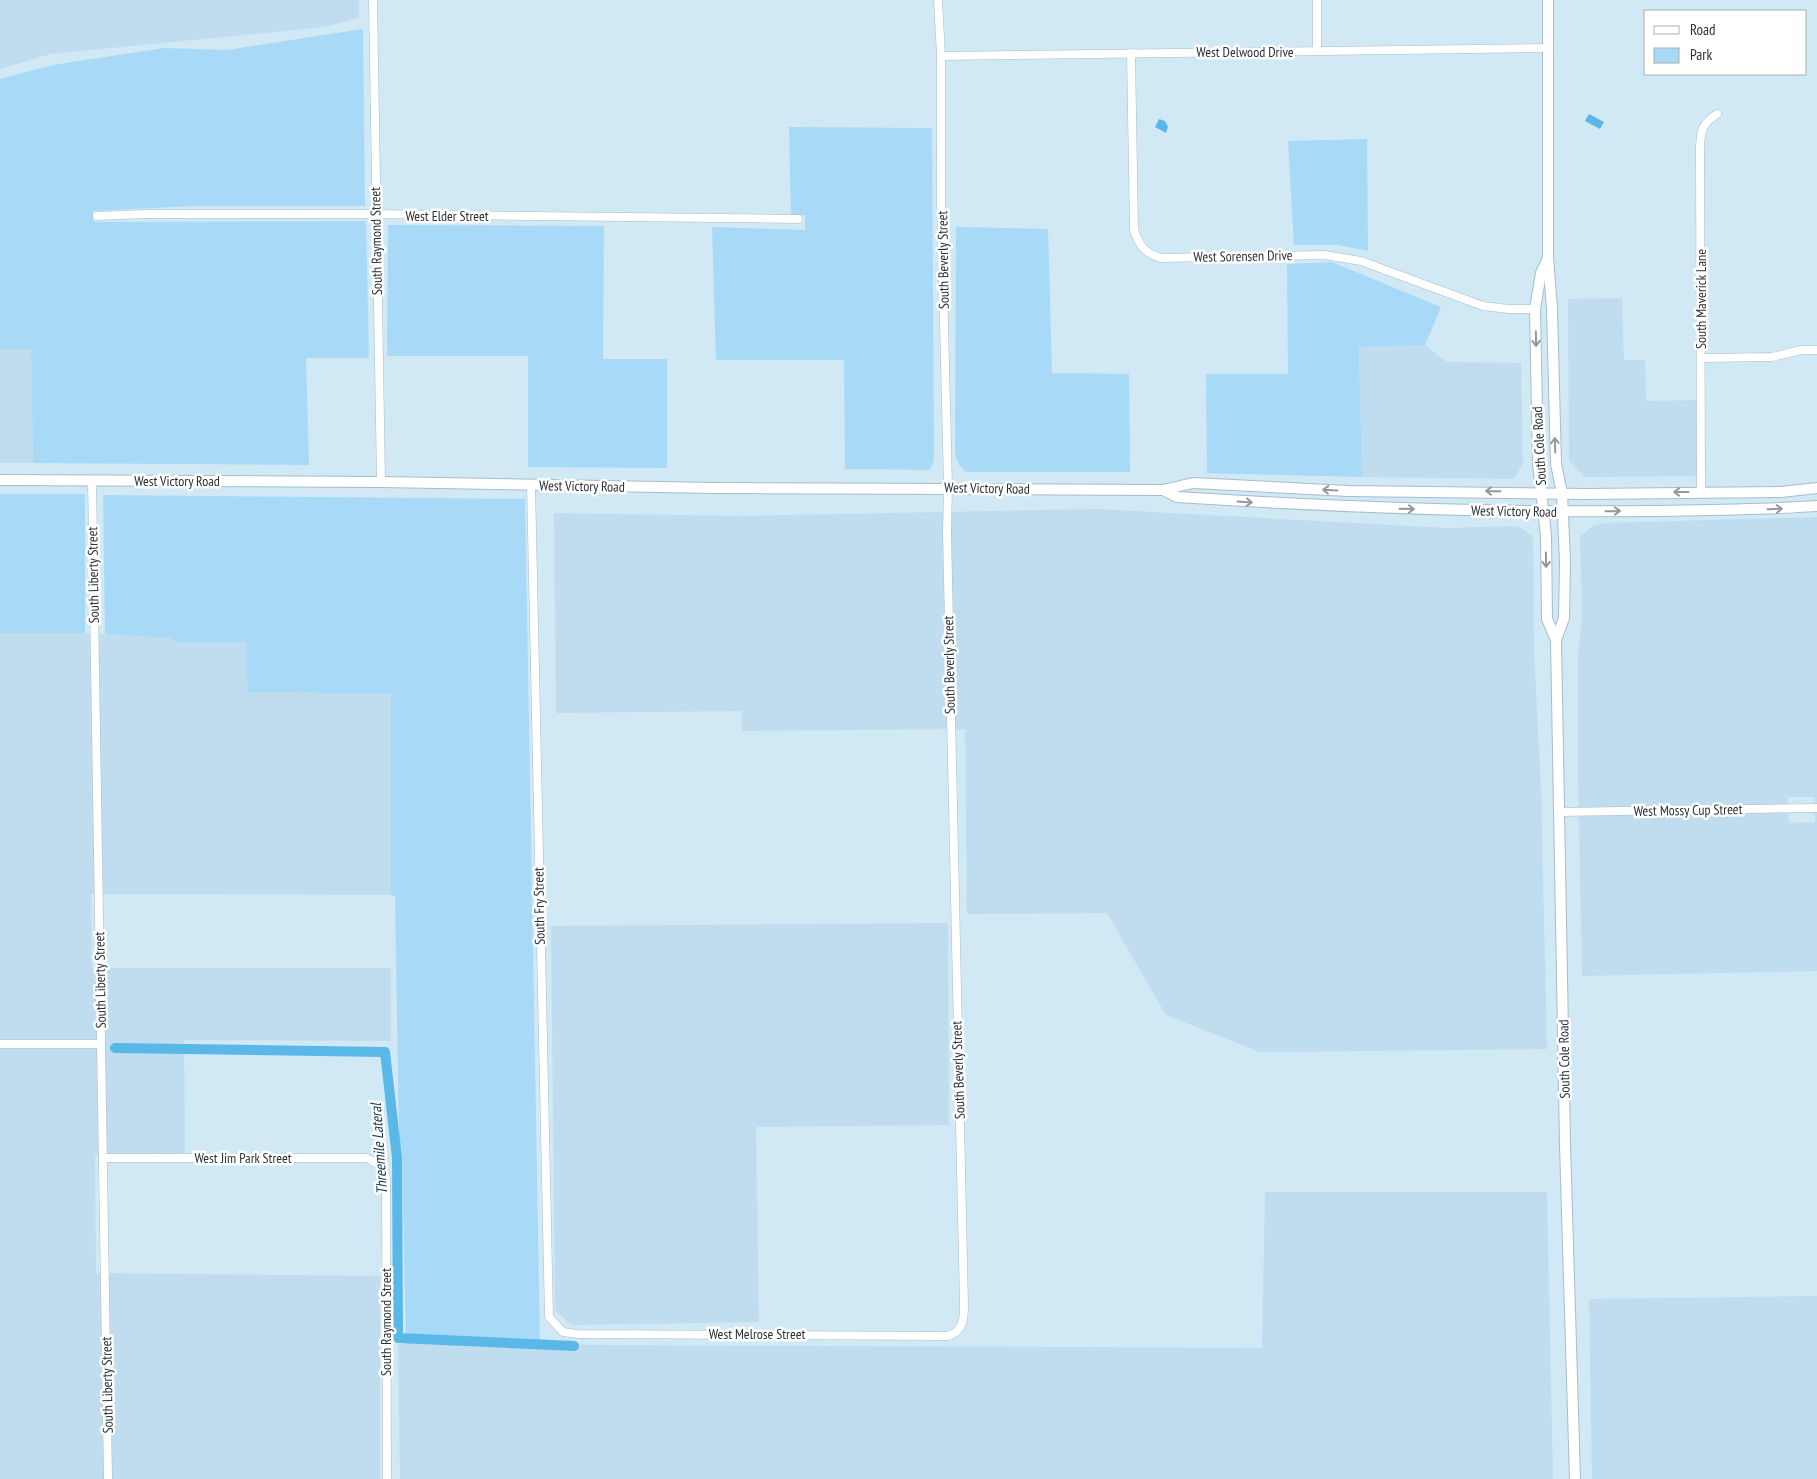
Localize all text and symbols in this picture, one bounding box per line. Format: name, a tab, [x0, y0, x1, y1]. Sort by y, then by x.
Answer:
legend	[1644, 10, 1807, 75]
text: Road	[1690, 20, 1716, 39]
street label: West Delwood Drive	[1196, 43, 1294, 61]
text: Park	[1690, 45, 1712, 64]
street label: South Raymond Street	[366, 187, 386, 295]
street label: West Elder Street	[405, 207, 489, 225]
street label: South Beverly Street	[933, 211, 953, 309]
street label: West Sorensen Drive	[1193, 246, 1293, 266]
street label: South Maverick Lane	[1692, 249, 1710, 349]
one-way arrow	[1531, 330, 1541, 347]
street label: South Cole Road	[1528, 406, 1550, 486]
one-way arrow	[1551, 437, 1560, 453]
street label: West Victory Road	[134, 472, 220, 490]
street label: West Victory Road	[539, 476, 625, 496]
street label: West Victory Road	[944, 478, 1030, 498]
one-way arrow	[1322, 486, 1338, 495]
one-way arrow	[1485, 486, 1501, 496]
one-way arrow	[1673, 487, 1690, 497]
one-way arrow	[1237, 497, 1253, 506]
street label: West Victory Road	[1471, 501, 1557, 521]
one-way arrow	[1399, 504, 1415, 513]
one-way arrow	[1766, 504, 1783, 514]
one-way arrow	[1604, 506, 1620, 516]
street label: South Liberty Street	[83, 526, 103, 623]
one-way arrow	[1541, 552, 1551, 568]
street label: South Beverly Street	[939, 616, 959, 714]
street label: West Mossy Cup Street	[1633, 800, 1743, 820]
street label: South Fry Street	[529, 867, 549, 945]
street label: South Liberty Street	[90, 931, 110, 1028]
street label: South Cole Road	[1554, 1019, 1574, 1099]
street label: South Beverly Street	[947, 1020, 969, 1119]
water label: Threemile Lateral	[366, 1101, 391, 1195]
street label: West Jim Park Street	[194, 1149, 292, 1167]
street label: South Raymond Street	[377, 1268, 395, 1376]
street label: West Melrose Street	[709, 1325, 805, 1343]
street label: South Liberty Street	[97, 1336, 117, 1433]

